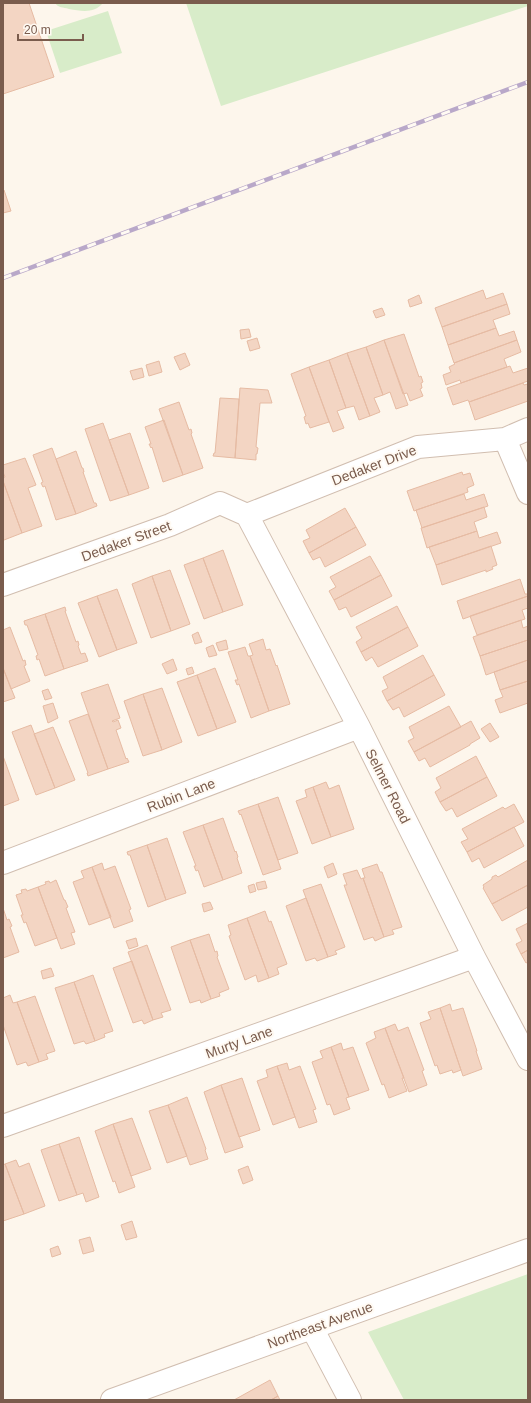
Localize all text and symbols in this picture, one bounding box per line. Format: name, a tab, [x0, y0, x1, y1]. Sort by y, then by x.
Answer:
scale bar	[18, 16, 83, 42]
text: 20 m	[24, 23, 51, 37]
street label: Dedaker Drive	[329, 441, 419, 489]
street label: Dedaker Street	[79, 517, 173, 565]
street label: Selmer Road	[362, 746, 414, 826]
street label: Rubin Lane	[145, 775, 217, 815]
street label: Murty Lane	[203, 1022, 275, 1061]
street label: Northeast Avenue	[265, 1298, 375, 1352]

